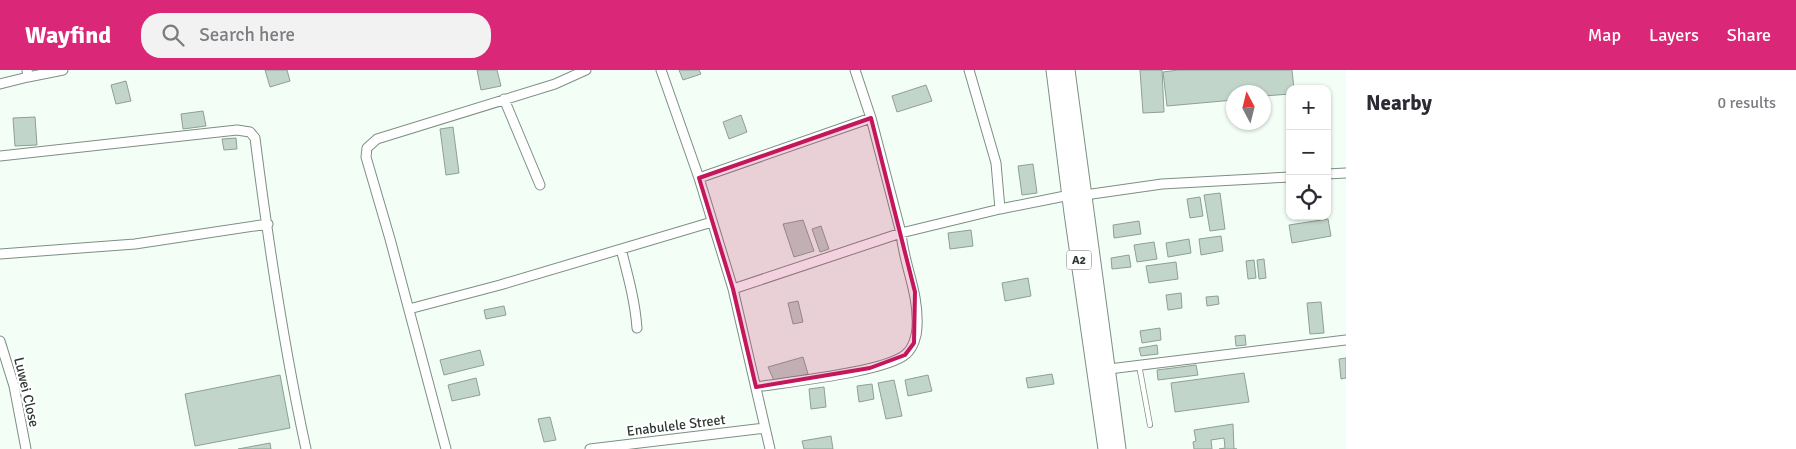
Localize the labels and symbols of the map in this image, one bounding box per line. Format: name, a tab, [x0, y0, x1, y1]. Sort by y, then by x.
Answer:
north arrow	[1226, 85, 1271, 130]
road number: A2	[1066, 250, 1092, 270]
street label: Luwei Close	[10, 355, 43, 429]
street label: Enabulele Street	[626, 411, 726, 440]

